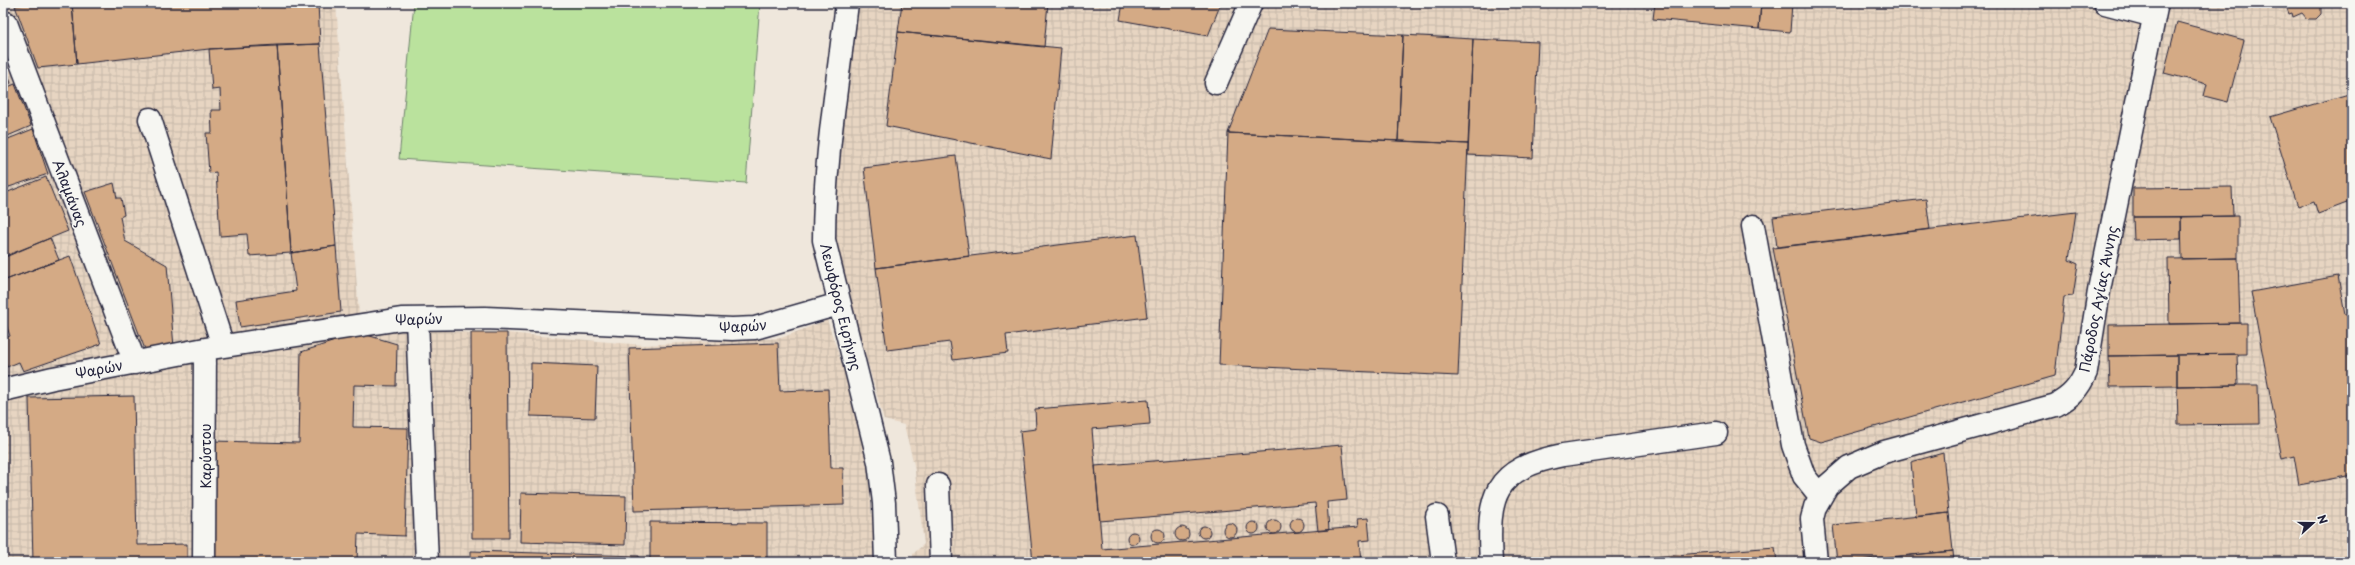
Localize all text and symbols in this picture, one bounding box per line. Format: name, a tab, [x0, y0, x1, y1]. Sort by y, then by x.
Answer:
street label: Αλαμάνας	[48, 156, 92, 230]
street label: Πάροδος Αγίας Άννης	[2074, 224, 2122, 374]
street label: Λεωφόρος Ειρήνης	[815, 241, 867, 373]
street label: Ψαρών	[395, 308, 443, 330]
street label: Ψαρών	[718, 314, 768, 338]
street label: Ψαρών	[73, 354, 125, 384]
street label: Καρύστου	[195, 423, 216, 489]
north arrow	[2293, 503, 2333, 543]
text: N	[2313, 512, 2332, 527]

